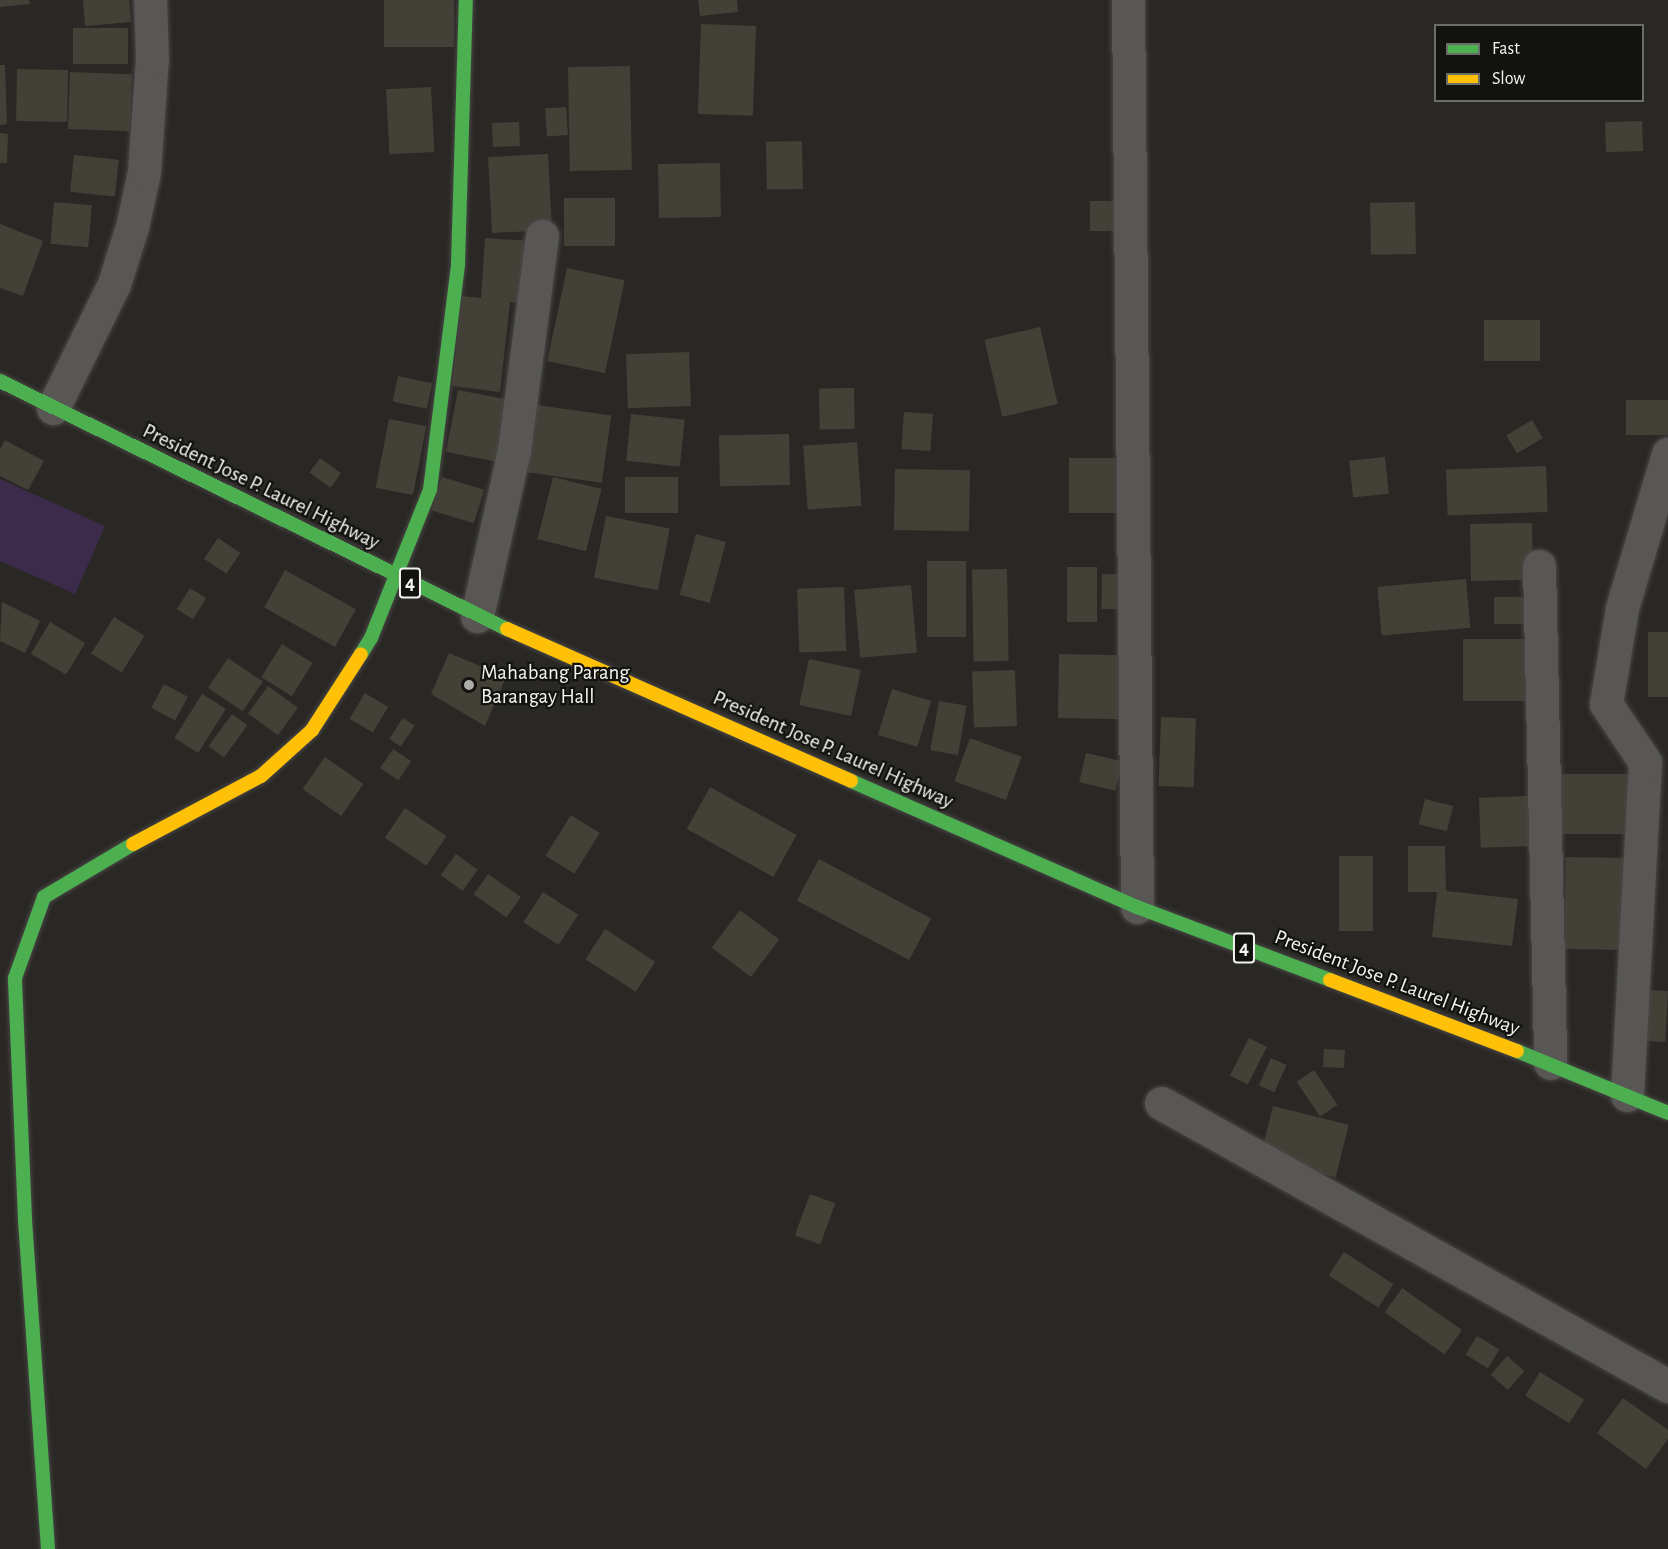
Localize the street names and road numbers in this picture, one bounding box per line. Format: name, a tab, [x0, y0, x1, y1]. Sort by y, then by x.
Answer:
street label: President Jose P. Laurel Highway	[138, 419, 384, 555]
road number: 4	[398, 566, 422, 600]
street label: President Jose P. Laurel Highway	[709, 685, 957, 815]
street label: President Jose P. Laurel Highway	[1271, 925, 1523, 1041]
road number: 4	[1232, 931, 1256, 965]

